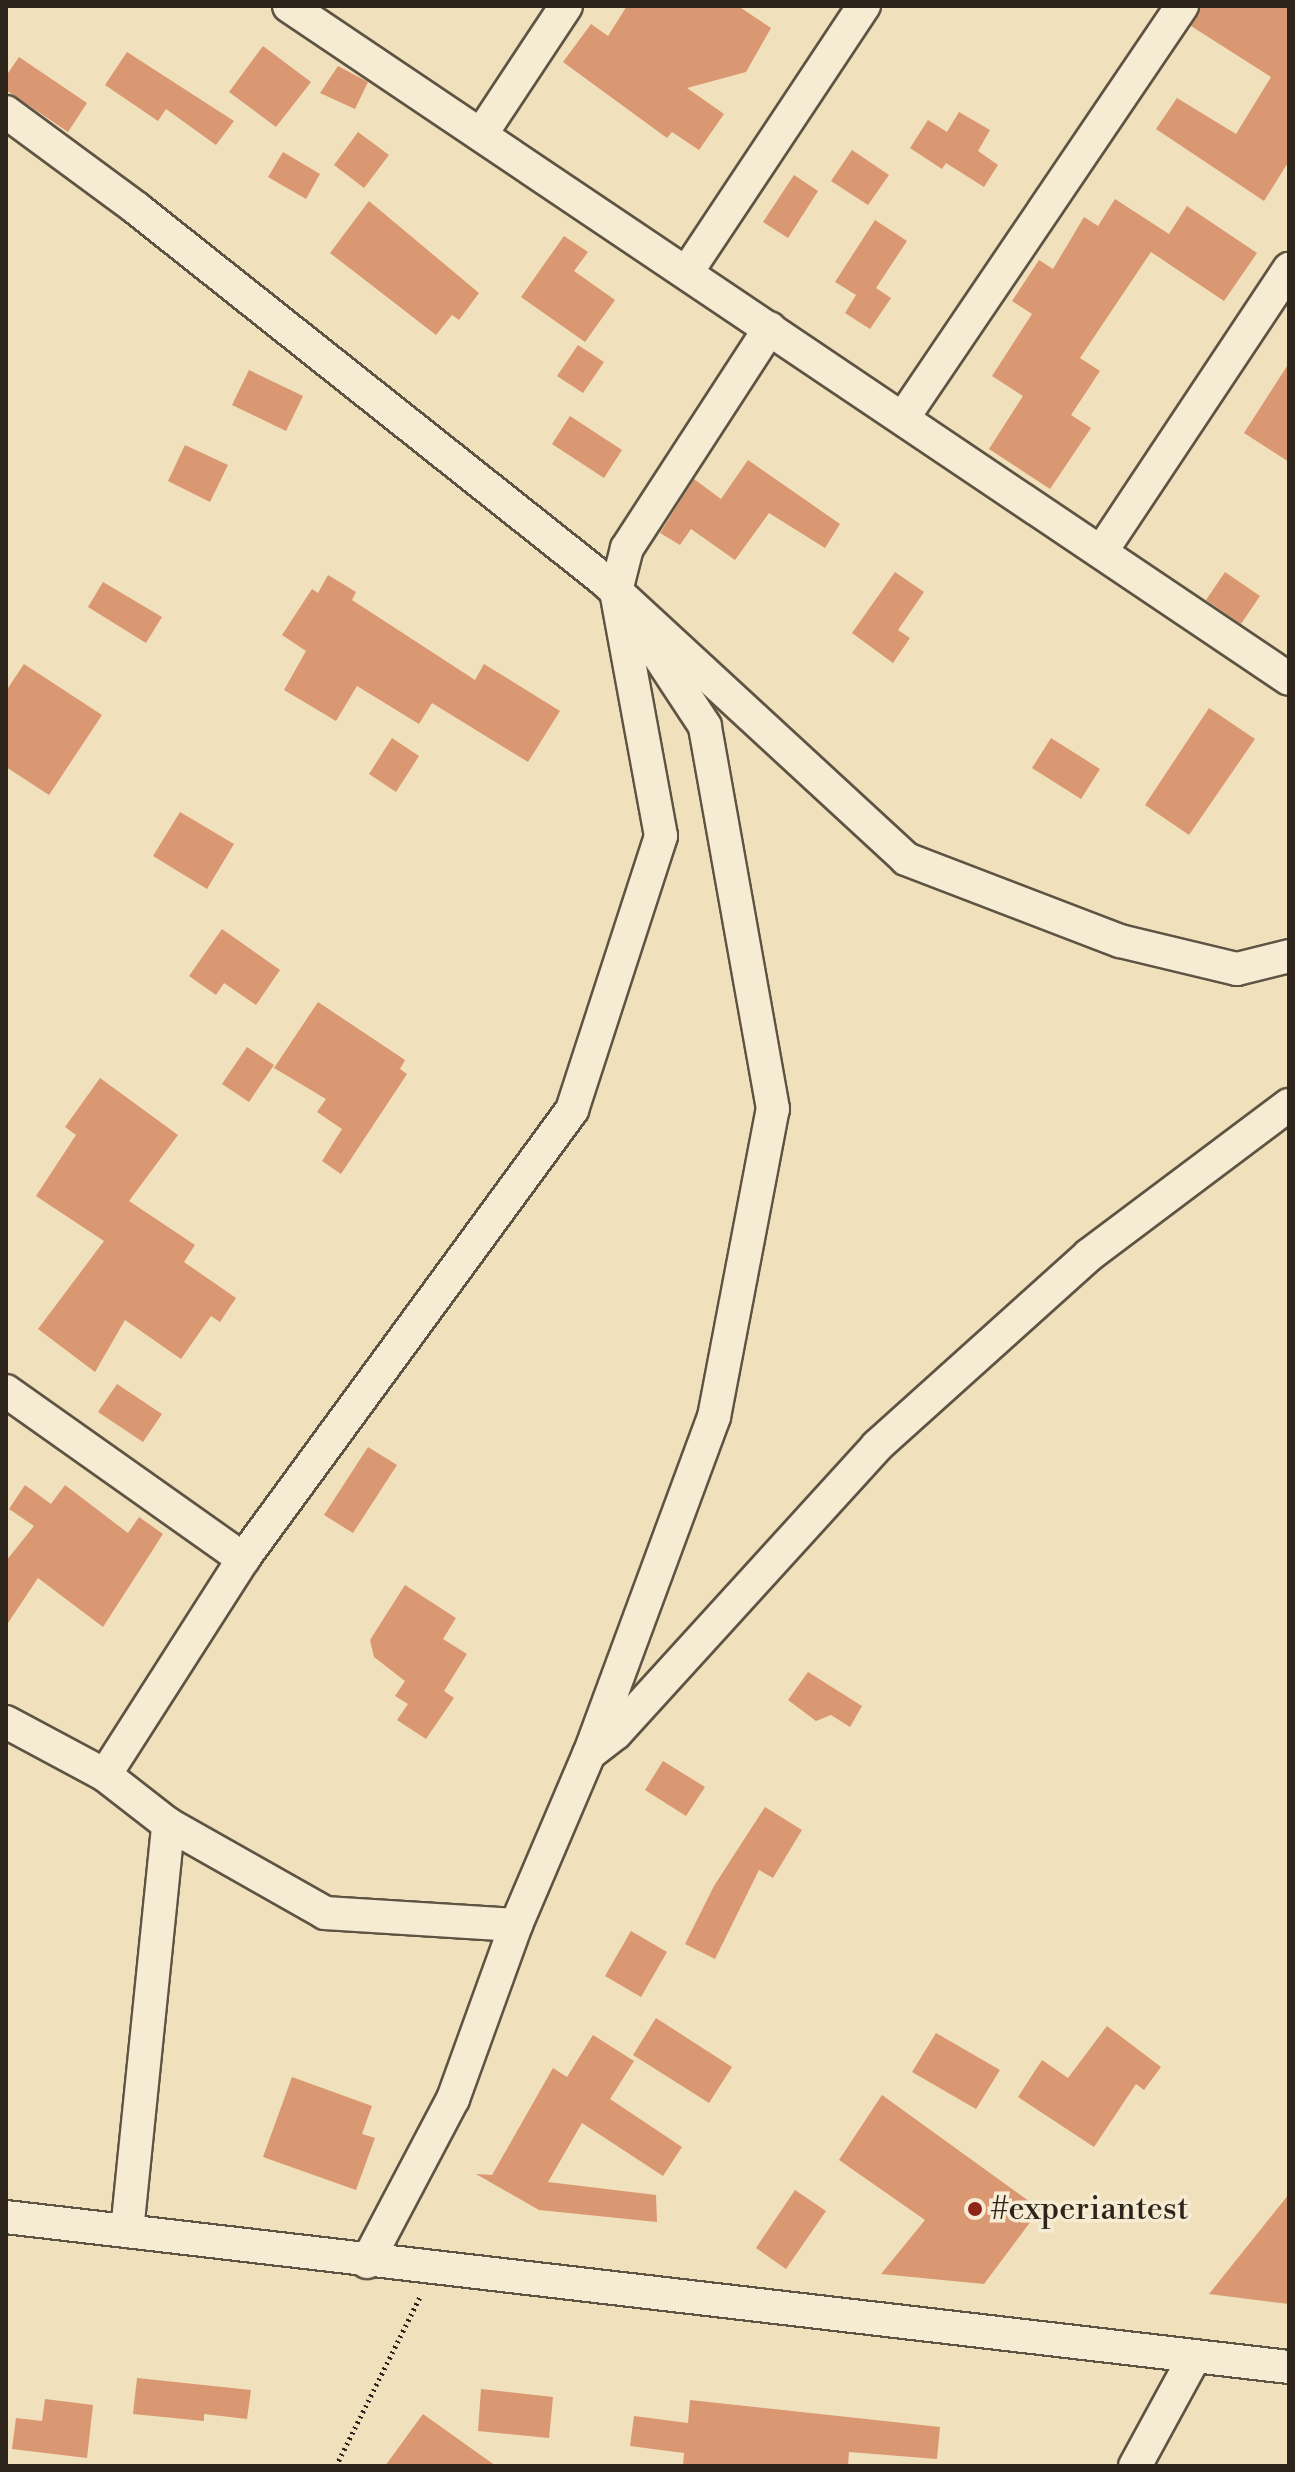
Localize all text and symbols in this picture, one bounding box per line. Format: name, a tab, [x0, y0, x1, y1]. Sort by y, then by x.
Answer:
place label: #experiantest	[991, 2190, 1188, 2228]
marker: #experiantest	[966, 2200, 984, 2218]

